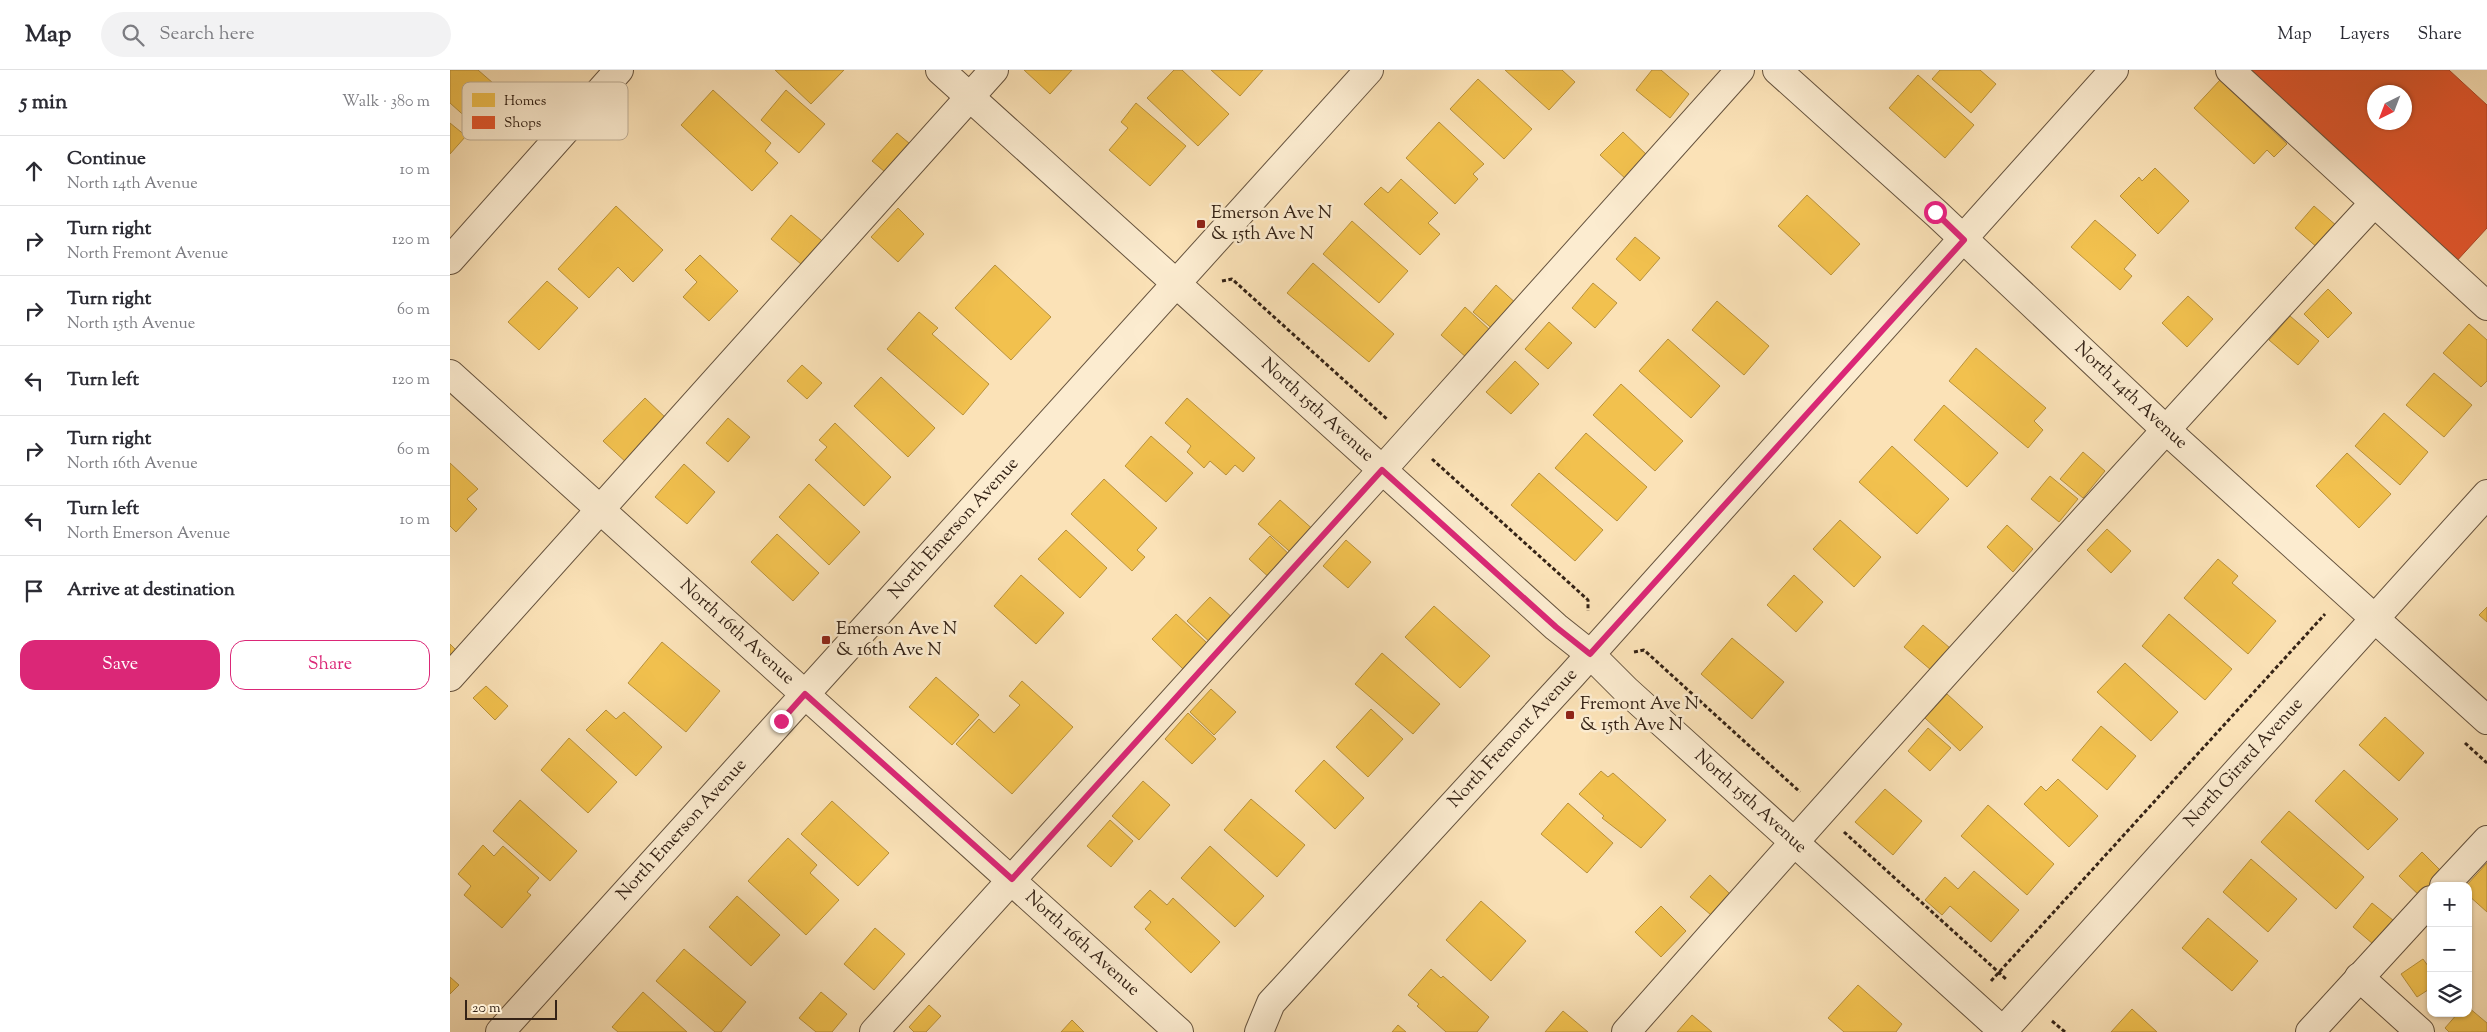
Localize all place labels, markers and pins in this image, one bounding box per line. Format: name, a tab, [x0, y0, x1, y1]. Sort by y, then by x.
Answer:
place label: Emerson Ave N & 15th Ave N	[1211, 201, 1332, 248]
marker: Emerson Ave N & 15th Ave N	[1195, 218, 1207, 230]
place label: Emerson Ave N & 16th Ave N	[836, 617, 957, 664]
marker: Emerson Ave N & 16th Ave N	[820, 634, 832, 646]
place label: Fremont Ave N & 15th Ave N	[1580, 692, 1699, 739]
marker: Fremont Ave N & 15th Ave N	[1564, 709, 1576, 721]

